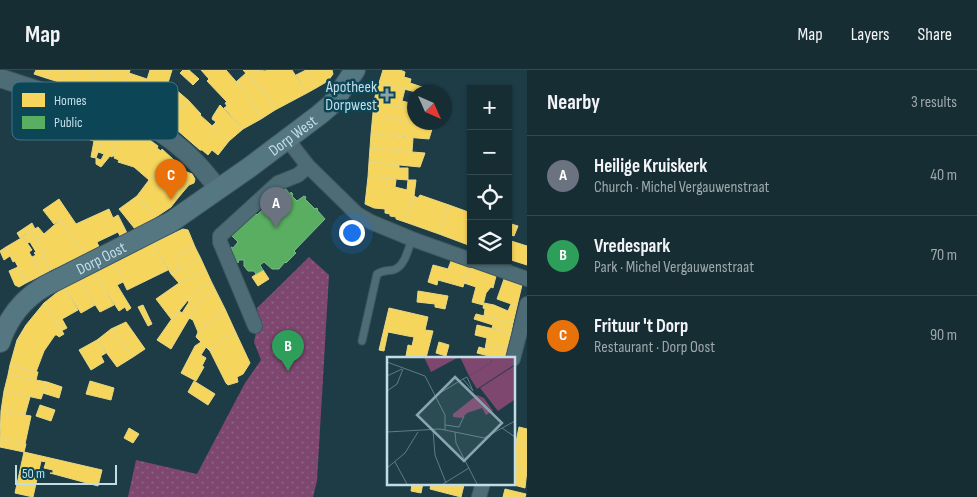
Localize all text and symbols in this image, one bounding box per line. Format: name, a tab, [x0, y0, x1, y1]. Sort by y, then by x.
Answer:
text: Map	[25, 20, 60, 49]
text: Map	[798, 24, 823, 45]
text: Layers	[851, 24, 890, 45]
text: Share	[918, 24, 952, 45]
place label: Apotheek Dorpwest	[325, 78, 377, 115]
legend	[12, 82, 178, 140]
north arrow	[407, 85, 452, 130]
map controls	[467, 85, 512, 265]
button: +	[467, 85, 512, 130]
marker: Apotheek Dorpwest	[381, 89, 393, 101]
text: Nearby	[547, 90, 600, 115]
text: Homes	[54, 92, 87, 109]
text: 3 results	[911, 93, 957, 112]
street label: Dorp West	[265, 112, 321, 161]
text: Public	[54, 114, 83, 131]
button: −	[467, 130, 512, 175]
text: Heilige Kruiskerk	[594, 155, 707, 178]
pin: C	[155, 159, 187, 200]
text: A	[559, 166, 567, 185]
text: 40 m	[930, 166, 957, 185]
button: locate	[467, 175, 512, 220]
text: Church · Michel Vergauwenstraat	[594, 178, 770, 197]
pin: A	[260, 187, 292, 228]
your location	[339, 220, 365, 246]
button: layers	[467, 220, 512, 265]
text: Vredespark	[594, 235, 670, 258]
street label: Dorp Oost	[73, 238, 130, 280]
text: B	[559, 246, 567, 265]
text: 70 m	[931, 246, 957, 265]
text: Park · Michel Vergauwenstraat	[594, 258, 754, 277]
text: Frituur 't Dorp	[594, 315, 688, 338]
text: C	[559, 326, 567, 345]
text: 90 m	[930, 326, 957, 345]
pin: B	[272, 330, 304, 371]
text: Restaurant · Dorp Oost	[594, 338, 715, 357]
inset map	[387, 357, 514, 484]
scale bar	[15, 462, 118, 485]
text: 50 m	[22, 465, 45, 482]

